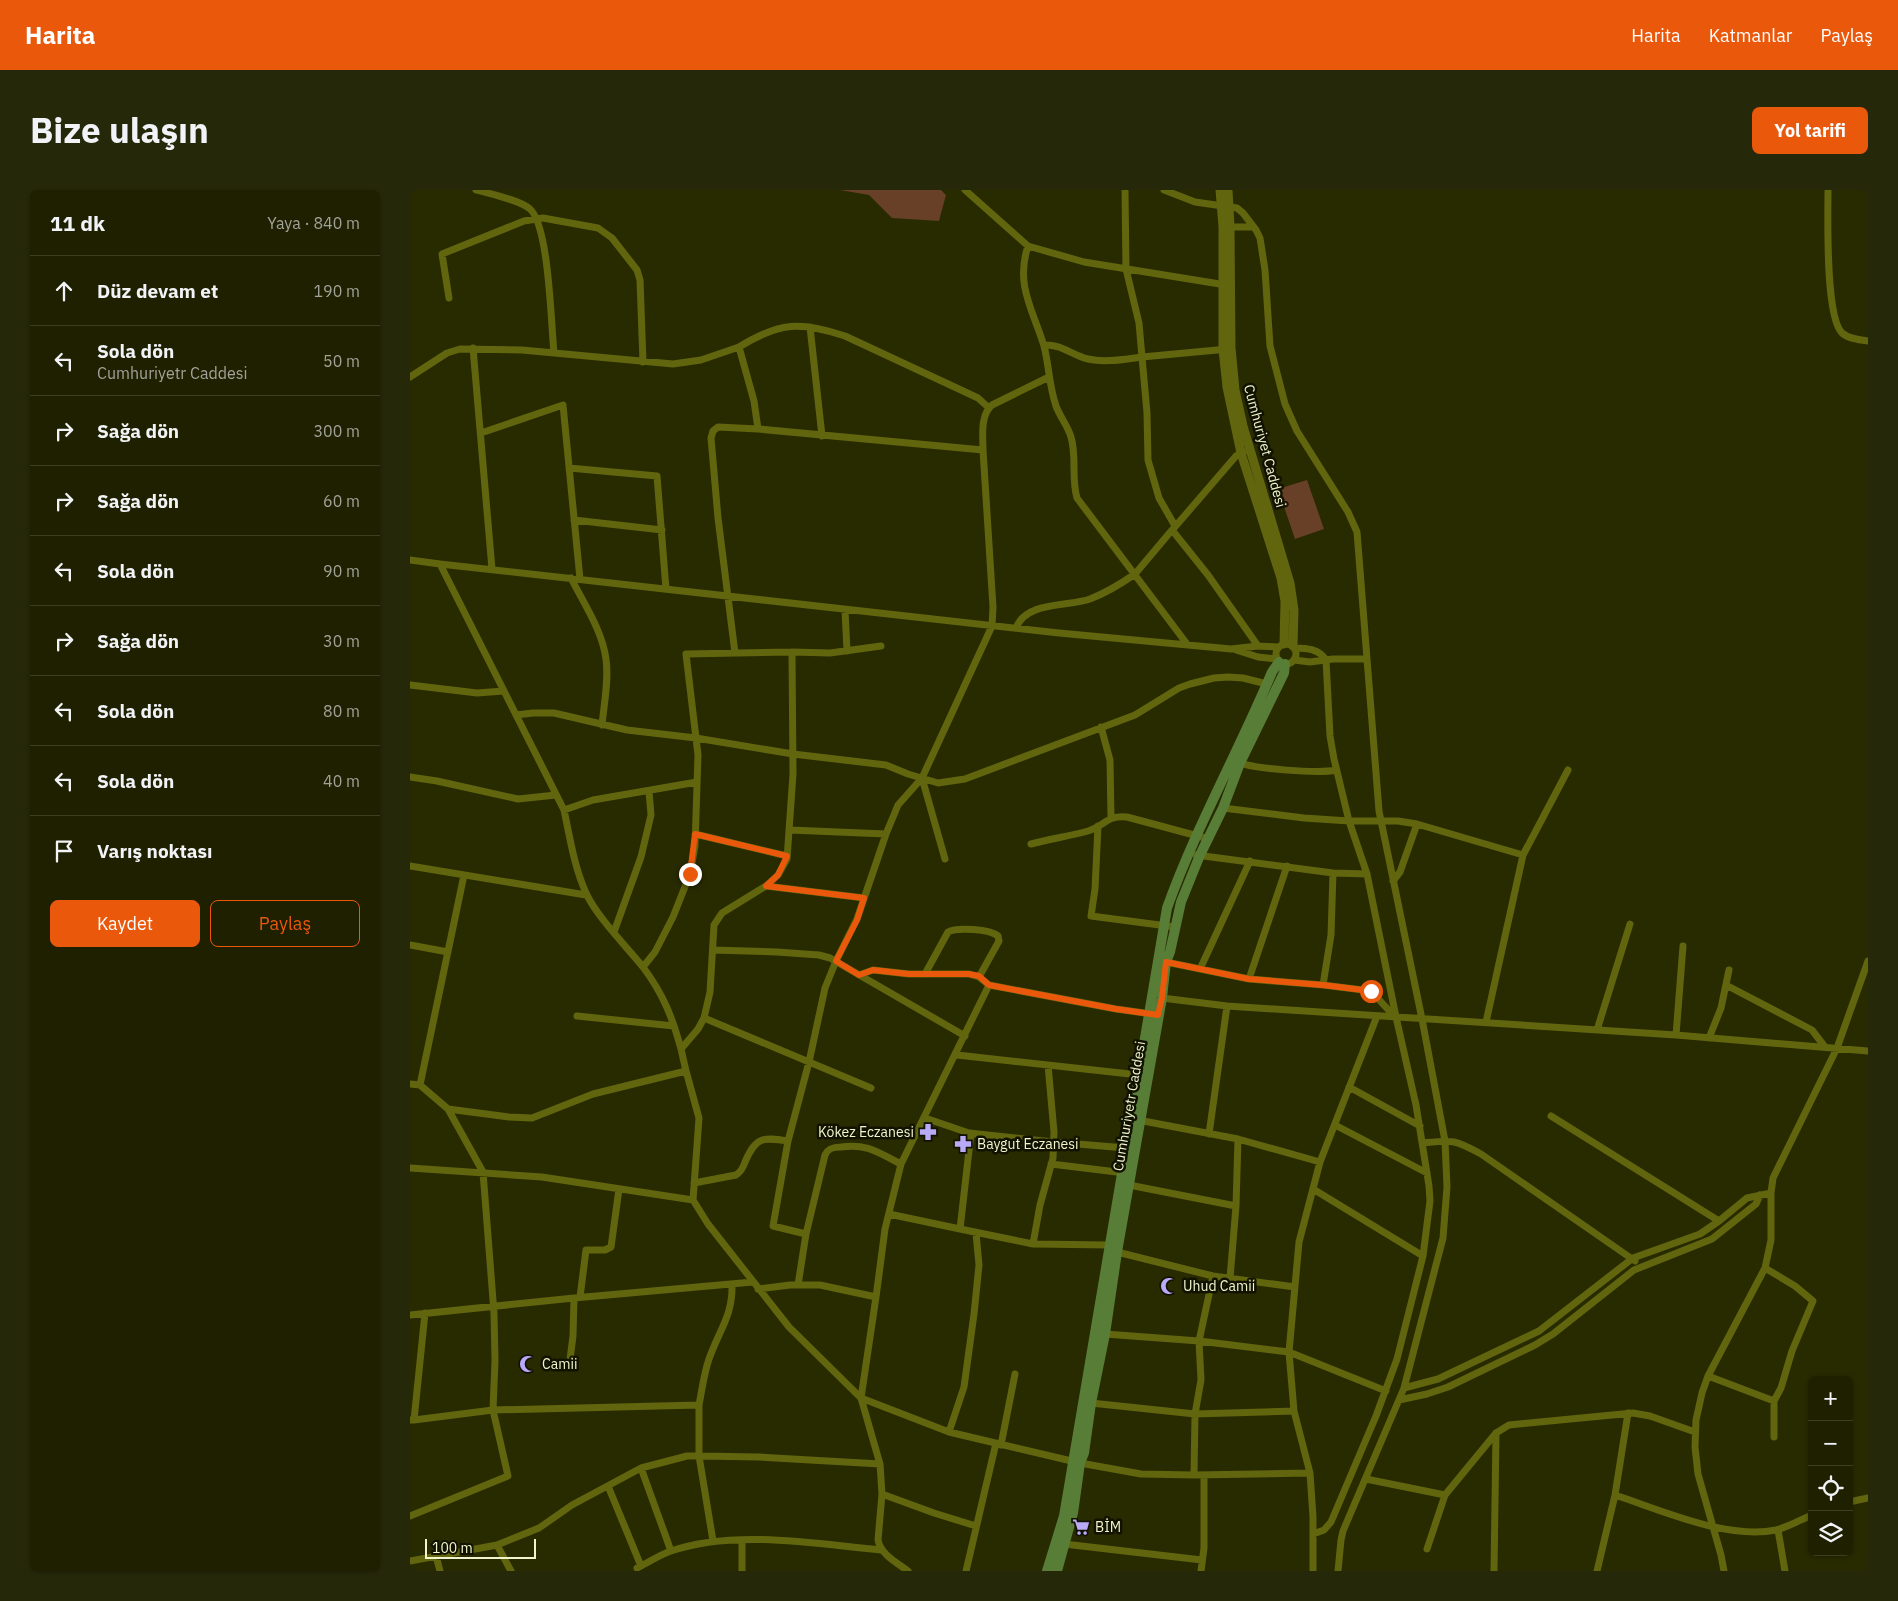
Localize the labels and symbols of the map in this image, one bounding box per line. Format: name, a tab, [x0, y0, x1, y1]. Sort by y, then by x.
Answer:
street label: Cumhuriyet Caddesi	[1240, 383, 1290, 509]
route end	[679, 863, 702, 886]
route start	[1360, 980, 1383, 1003]
street label: Cumhuriyetr Caddesi	[1109, 1040, 1149, 1172]
pharmacy icon: Kökez Eczanesi	[918, 1122, 938, 1142]
place label: Kökez Eczanesi	[818, 1123, 914, 1141]
pharmacy icon: Baygut Eczanesi	[953, 1134, 973, 1154]
place label: Baygut Eczanesi	[977, 1135, 1079, 1153]
mosque icon: Uhud Camii	[1159, 1276, 1179, 1296]
place label: Uhud Camii	[1183, 1277, 1255, 1295]
mosque icon: Camii	[518, 1354, 538, 1374]
place label: Camii	[542, 1355, 577, 1373]
supermarket icon: BİM	[1071, 1517, 1091, 1537]
place label: BİM	[1095, 1518, 1121, 1536]
scale bar	[425, 1536, 536, 1559]

